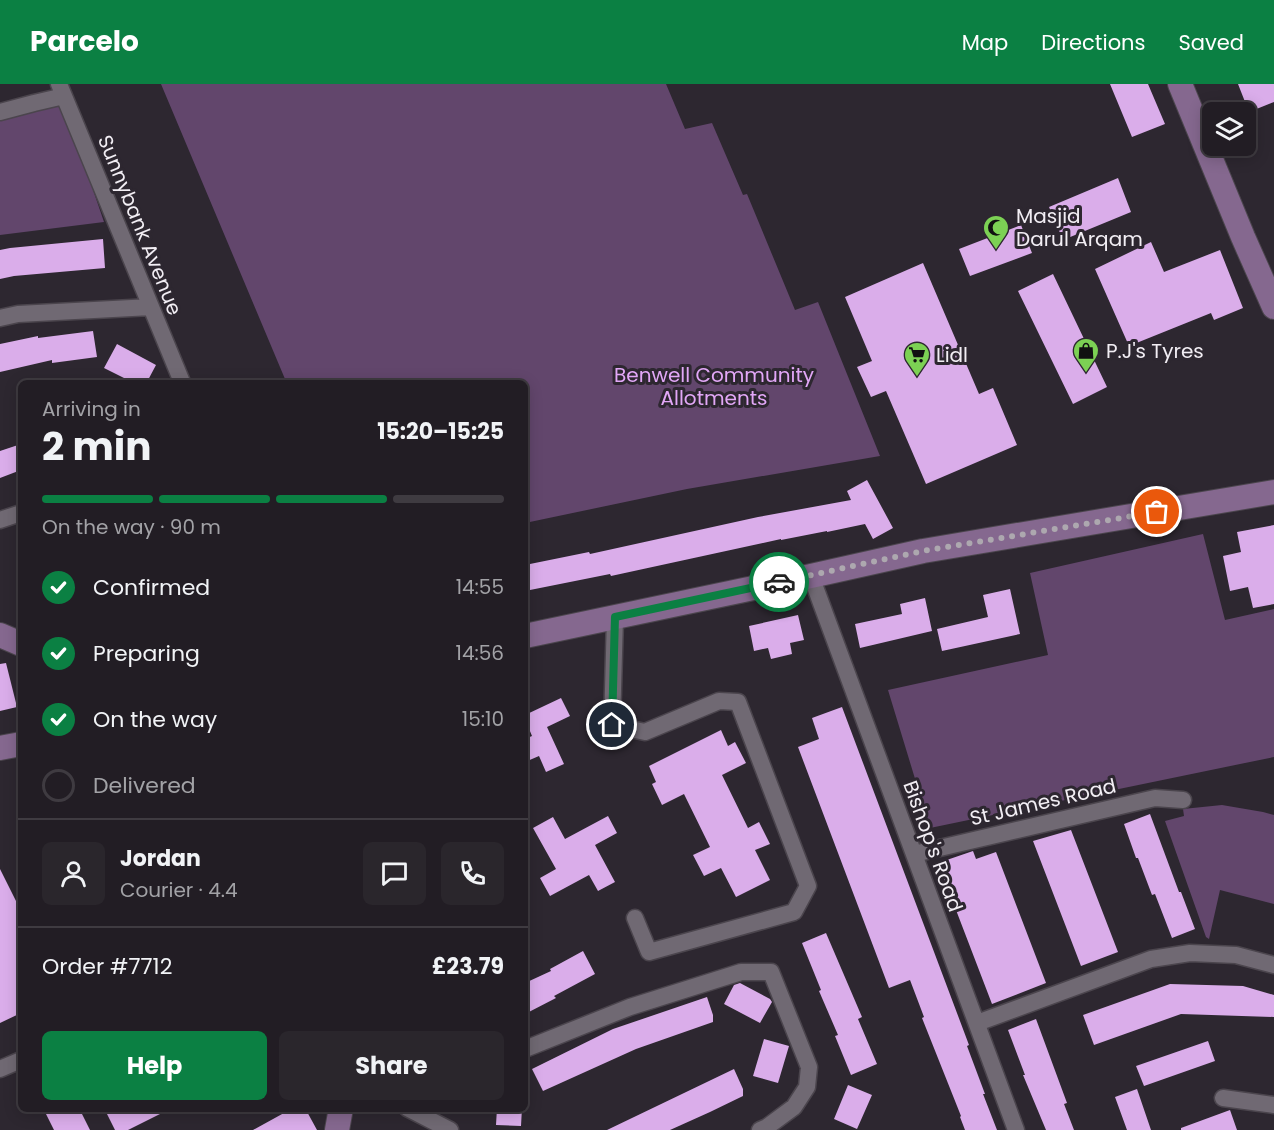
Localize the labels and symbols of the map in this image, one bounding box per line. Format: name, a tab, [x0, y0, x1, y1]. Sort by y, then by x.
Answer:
street label: Sunnybank Avenue	[91, 131, 189, 319]
place label: Masjid Darul Arqam	[1016, 202, 1143, 253]
mosque icon: Masjid Darul Arqam	[981, 213, 1011, 251]
shop icon: P.J's Tyres	[1071, 336, 1101, 374]
place label: P.J's Tyres	[1106, 337, 1204, 365]
supermarket icon: Lidl	[902, 340, 932, 378]
place label: Lidl	[936, 341, 968, 369]
park label: Benwell Community Allotments	[614, 361, 814, 412]
pin	[1131, 486, 1182, 537]
courier	[749, 552, 809, 612]
pin	[586, 699, 637, 750]
street label: St James Road	[967, 772, 1119, 832]
street label: Bishop's Road	[896, 777, 970, 915]

